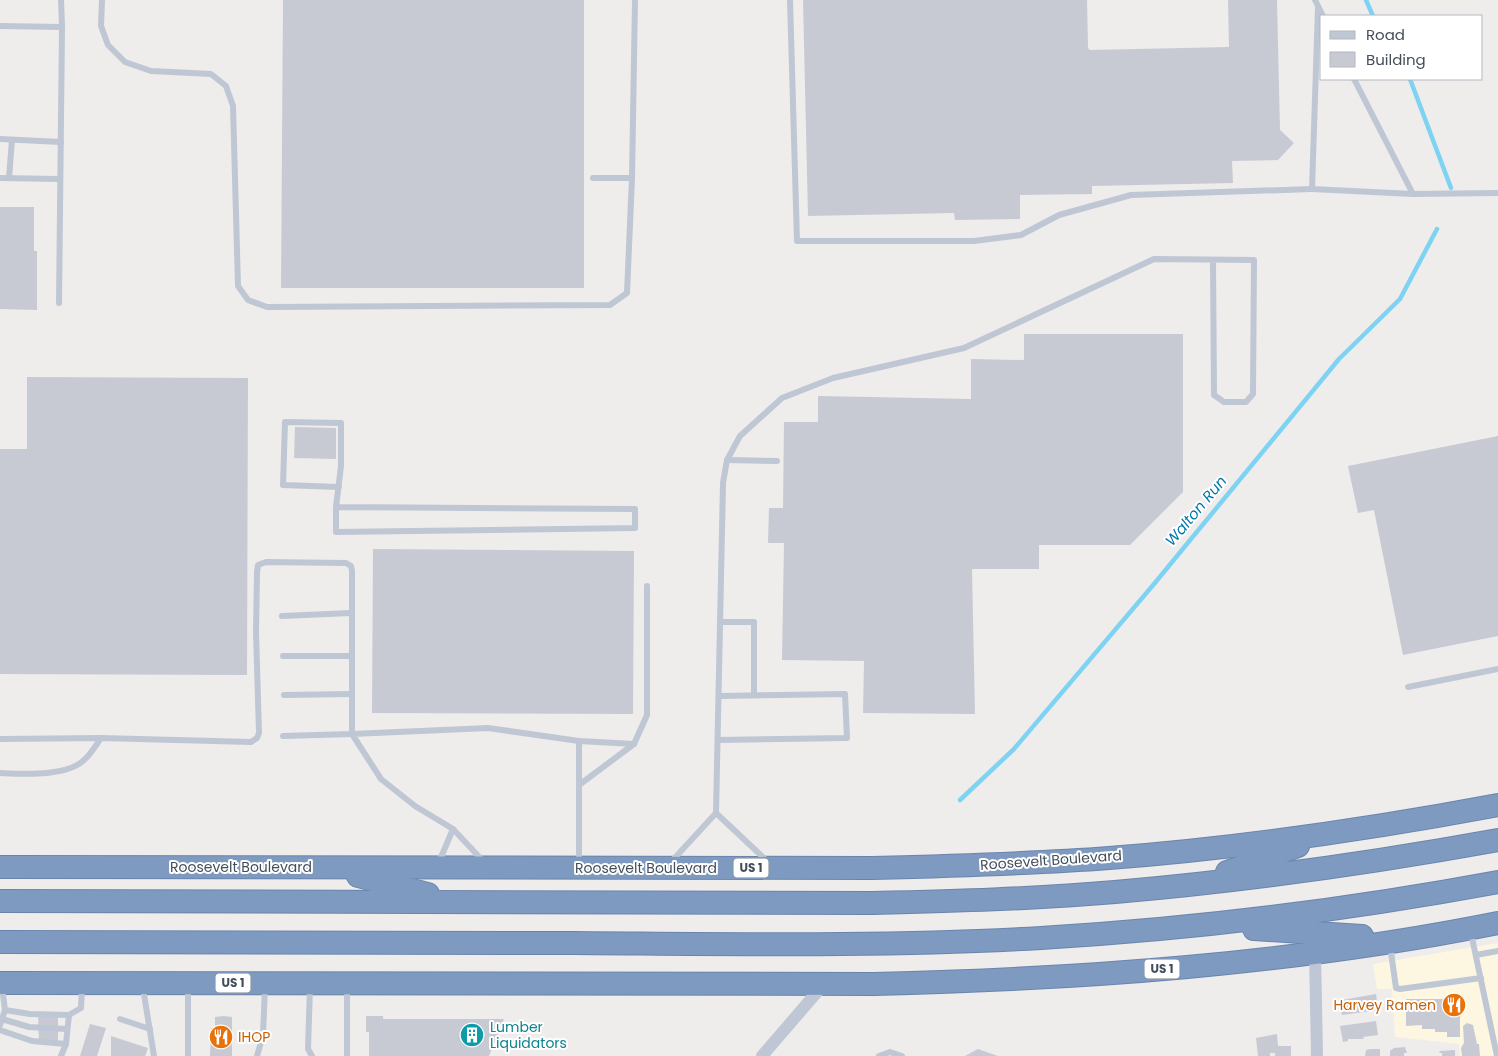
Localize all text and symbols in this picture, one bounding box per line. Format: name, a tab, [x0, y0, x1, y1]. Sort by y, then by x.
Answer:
legend	[1320, 15, 1483, 80]
text: Road	[1366, 24, 1405, 45]
text: Building	[1366, 49, 1426, 70]
water label: Walton Run	[1160, 471, 1231, 550]
street label: Roosevelt Boulevard	[980, 845, 1122, 875]
street label: Roosevelt Boulevard	[170, 857, 312, 877]
street label: Roosevelt Boulevard	[575, 858, 717, 878]
road number: US 1	[734, 858, 768, 878]
road number: US 1	[1144, 960, 1180, 979]
road number: US 1	[216, 974, 250, 992]
restaurant icon: Harvey Ramen	[1441, 992, 1467, 1018]
place label: Harvey Ramen	[1333, 995, 1436, 1015]
place label: Lumber Liquidators	[490, 1017, 567, 1053]
building icon: Lumber Liquidators	[459, 1022, 485, 1048]
restaurant icon: IHOP	[208, 1024, 234, 1050]
place label: IHOP	[238, 1027, 270, 1047]

